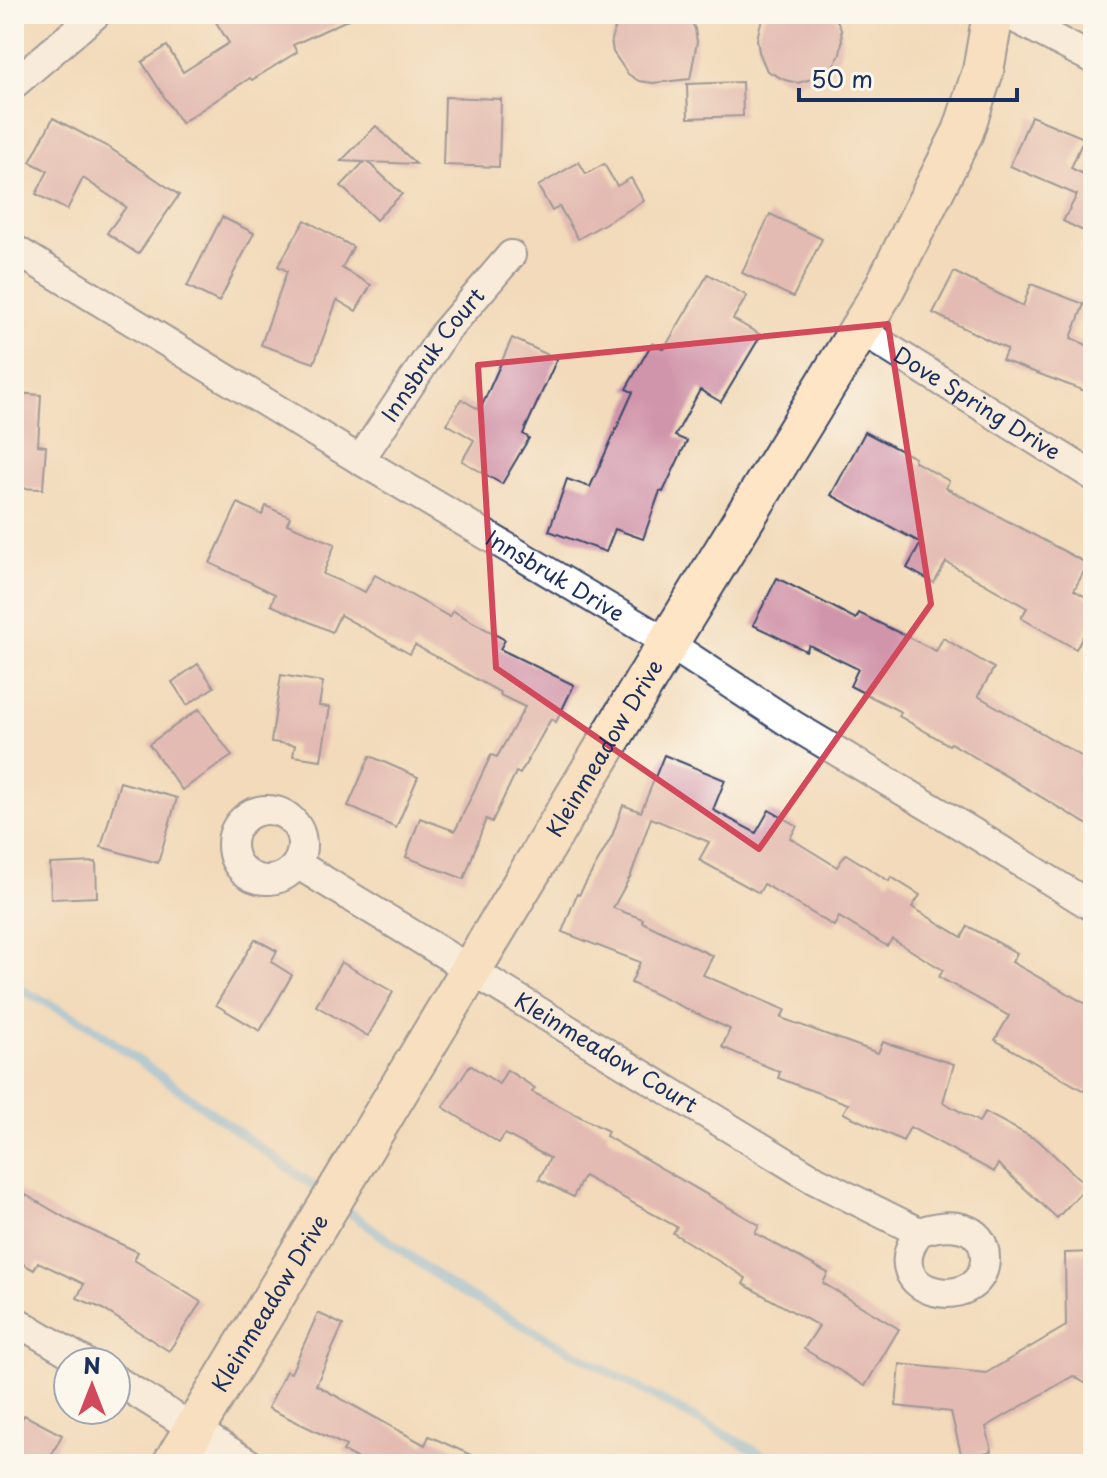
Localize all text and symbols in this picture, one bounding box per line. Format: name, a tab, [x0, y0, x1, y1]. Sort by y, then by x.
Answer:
scale bar	[799, 52, 1017, 102]
text: 50 m	[811, 60, 873, 96]
street label: Innsbruk Court	[372, 279, 491, 428]
street label: Dove Spring Drive	[888, 337, 1068, 467]
street label: Innsbruk Drive	[480, 520, 631, 629]
street label: Kleinmeadow Drive	[537, 652, 670, 843]
street label: Kleinmeadow Court	[509, 983, 705, 1120]
street label: Kleinmeadow Drive	[202, 1207, 335, 1398]
north arrow	[52, 1346, 132, 1426]
text: N	[83, 1348, 101, 1381]

